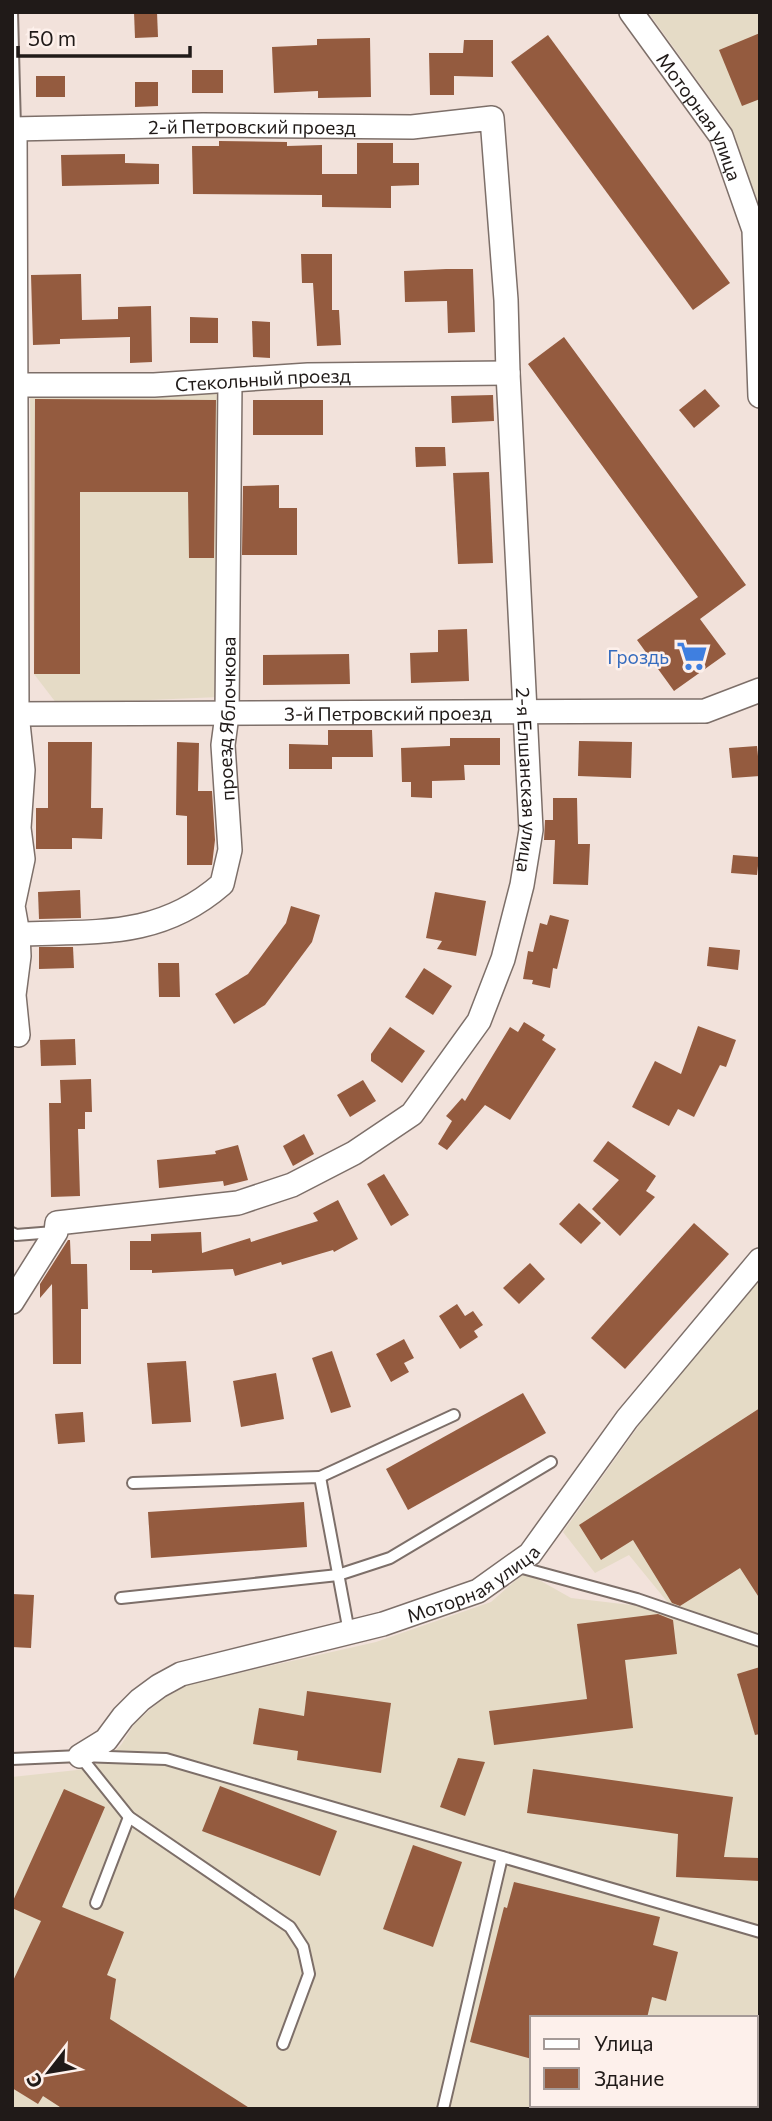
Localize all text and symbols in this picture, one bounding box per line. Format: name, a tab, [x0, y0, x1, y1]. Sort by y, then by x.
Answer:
scale bar	[18, 14, 189, 58]
text: 50 m	[28, 25, 76, 50]
street label: Моторная улица	[653, 48, 747, 183]
street label: 2-й Петровский проезд	[148, 113, 356, 138]
street label: Стекольный проезд	[174, 363, 351, 395]
street label: проезд Яблочкова	[211, 636, 239, 802]
supermarket icon: Гроздь	[675, 639, 709, 673]
place label: Гроздь	[607, 645, 669, 668]
street label: 2-я Елшанская улица	[512, 687, 543, 875]
street label: 3-й Петровский проезд	[284, 700, 492, 724]
street label: Моторная улица	[403, 1541, 544, 1626]
legend	[530, 2016, 758, 2107]
text: Улица	[594, 2030, 653, 2055]
north arrow	[14, 2037, 84, 2107]
text: Здание	[594, 2065, 664, 2090]
text: С	[21, 2070, 47, 2093]

